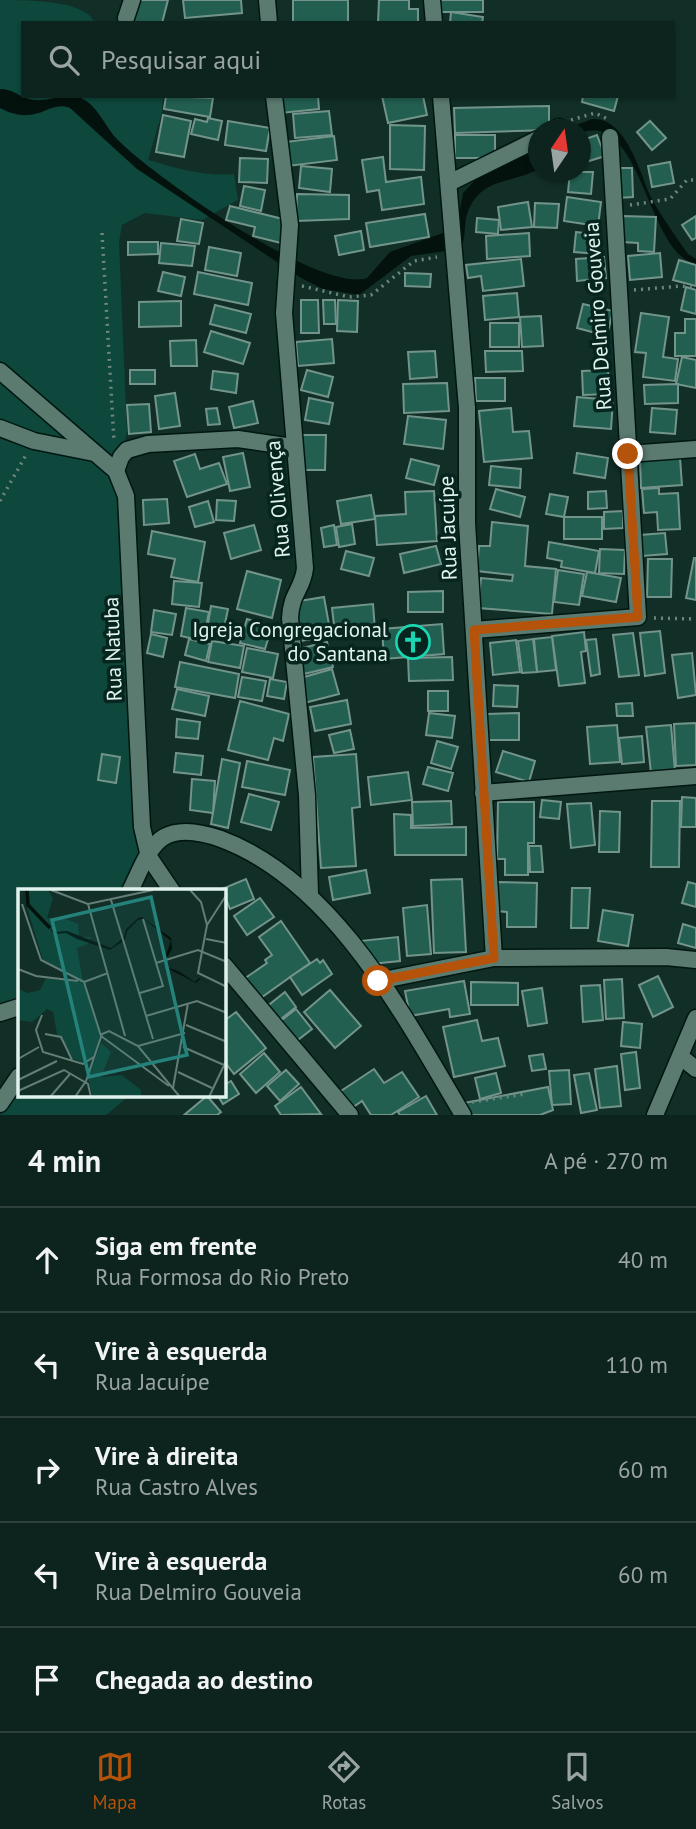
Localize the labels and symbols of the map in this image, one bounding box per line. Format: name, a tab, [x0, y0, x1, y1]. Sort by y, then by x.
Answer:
north arrow	[528, 119, 591, 182]
street label: Rua Delmiro Gouveia	[577, 221, 618, 411]
route end	[612, 438, 643, 469]
street label: Rua Olivença	[259, 439, 296, 559]
street label: Rua Jacuípe	[432, 475, 463, 581]
street label: Rua Natuba	[97, 596, 128, 702]
place label: Igreja Congregacional do Santana	[192, 616, 388, 667]
church icon: Igreja Congregacional do Santana	[394, 623, 432, 661]
inset map	[18, 889, 226, 1098]
route start	[362, 965, 393, 996]

